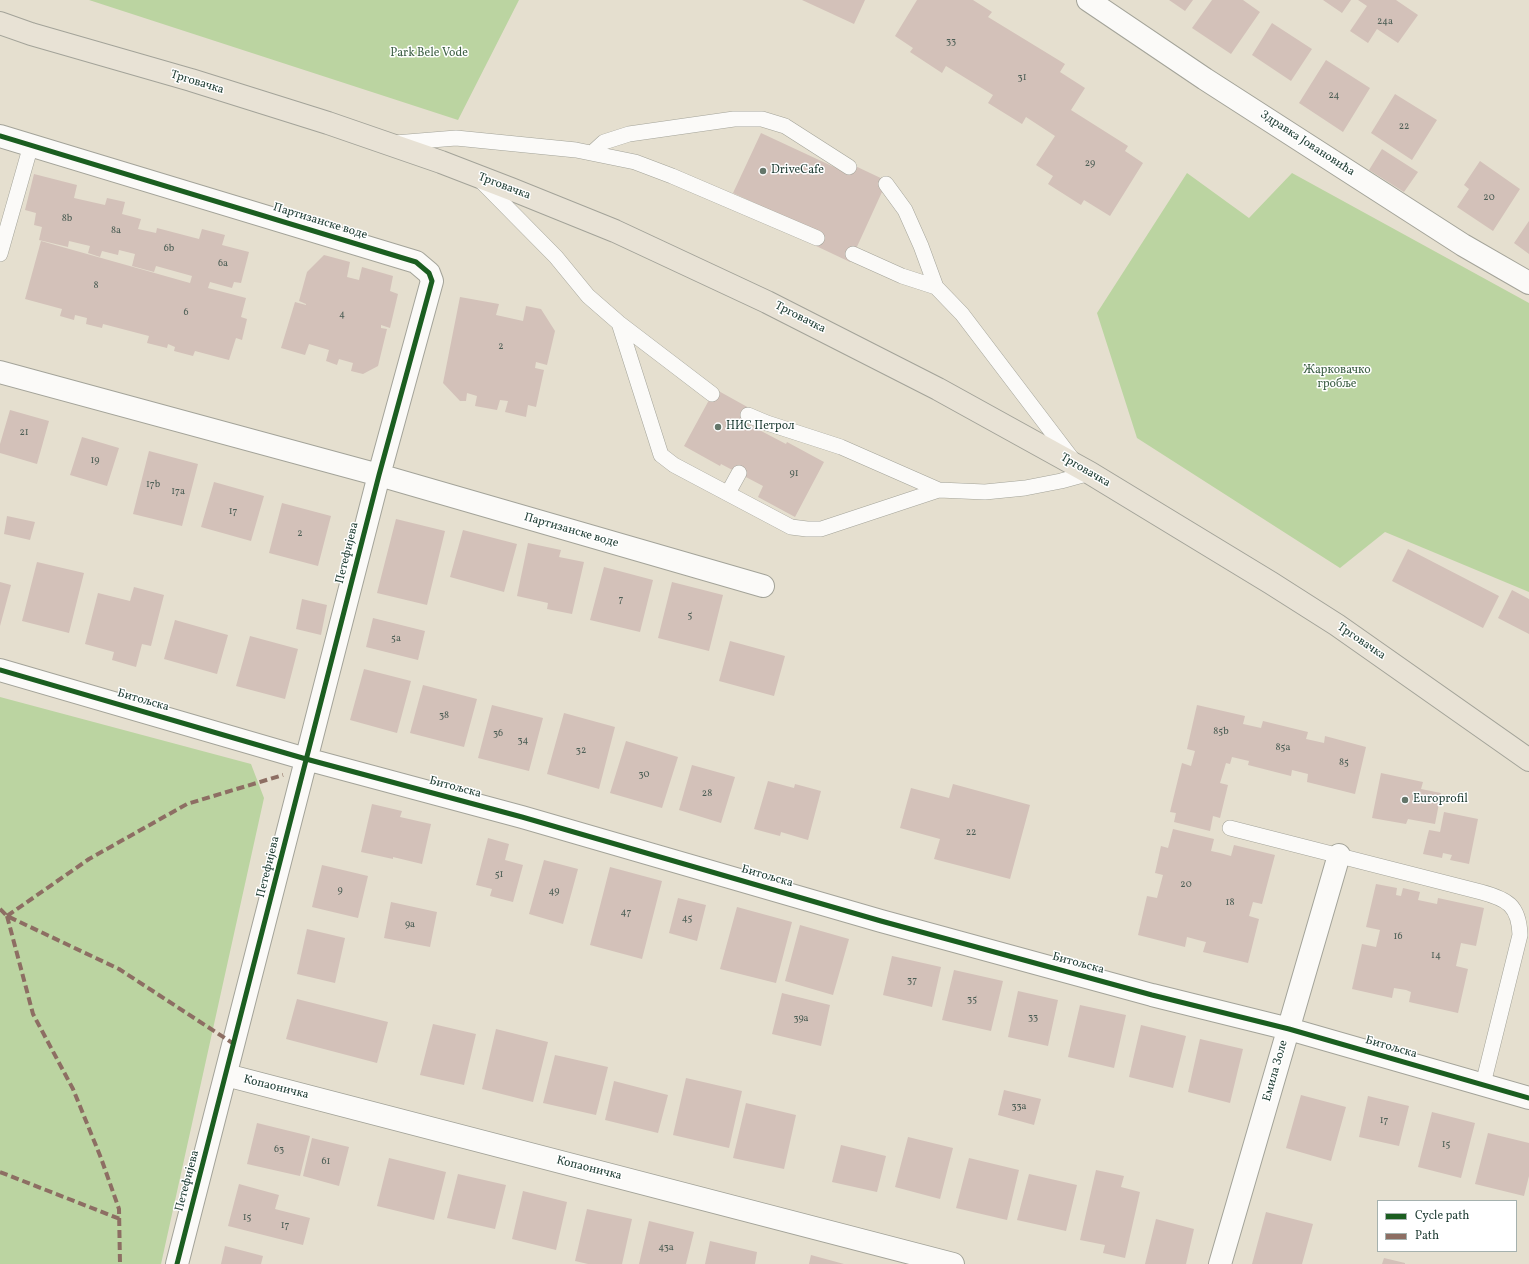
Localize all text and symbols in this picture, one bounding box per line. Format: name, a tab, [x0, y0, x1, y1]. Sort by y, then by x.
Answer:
house number: 24a	[1377, 16, 1393, 28]
house number: 33	[946, 36, 956, 48]
park label: Park Bele Vode	[390, 47, 468, 61]
street label: Трговачка	[168, 68, 226, 98]
house number: 31	[1017, 72, 1027, 84]
house number: 24	[1328, 90, 1340, 102]
street label: Здравка Јовановића	[1257, 108, 1357, 180]
house number: 22	[1399, 121, 1409, 133]
house number: 29	[1085, 158, 1095, 170]
place label: DriveCafe	[771, 164, 824, 178]
marker: DriveCafe	[758, 166, 768, 176]
street label: Трговачка	[476, 170, 532, 204]
house number: 20	[1483, 192, 1495, 204]
street label: Партизанске воде	[271, 201, 369, 243]
house number: 8b	[62, 213, 72, 225]
house number: 8a	[111, 225, 121, 237]
house number: 6b	[164, 243, 174, 255]
house number: 6a	[218, 258, 228, 270]
house number: 8	[93, 280, 99, 292]
street label: Трговачка	[772, 299, 828, 337]
house number: 6	[183, 307, 189, 319]
house number: 4	[339, 309, 345, 321]
house number: 2	[498, 341, 504, 353]
park label: Жарковачко гробље	[1303, 364, 1371, 392]
place label: НИС Петрол	[726, 420, 795, 434]
marker: НИС Петрол	[713, 422, 723, 432]
house number: 21	[19, 427, 29, 439]
street label: Трговачка	[1057, 451, 1113, 491]
house number: 19	[90, 455, 100, 467]
house number: 91	[789, 468, 799, 480]
house number: 17b	[146, 479, 160, 491]
house number: 17a	[171, 486, 185, 498]
house number: 17	[229, 506, 237, 518]
street label: Партизанске воде	[522, 511, 620, 551]
street label: Петефијева	[333, 521, 363, 585]
house number: 2	[297, 528, 303, 540]
house number: 7	[619, 594, 623, 606]
house number: 5	[688, 610, 692, 622]
street label: Трговачка	[1334, 621, 1388, 663]
house number: 5a	[391, 633, 401, 645]
street label: Битољска	[115, 687, 171, 715]
house number: 38	[439, 710, 449, 722]
house number: 85b	[1213, 726, 1229, 738]
house number: 36	[493, 728, 503, 740]
house number: 34	[517, 735, 529, 747]
house number: 85a	[1276, 742, 1290, 754]
house number: 32	[576, 745, 586, 757]
house number: 85	[1339, 757, 1349, 769]
house number: 30	[639, 769, 649, 781]
street label: Битољска	[427, 774, 483, 802]
house number: 28	[702, 788, 712, 800]
place label: Europrofil	[1413, 793, 1468, 807]
marker: Europrofil	[1400, 795, 1410, 805]
house number: 22	[966, 827, 976, 839]
street label: Петефијева	[254, 835, 284, 899]
street label: Битољска	[739, 863, 795, 891]
house number: 51	[495, 869, 503, 881]
house number: 20	[1180, 879, 1192, 891]
house number: 9	[337, 885, 343, 897]
house number: 49	[549, 886, 559, 898]
house number: 18	[1226, 897, 1234, 909]
house number: 47	[621, 907, 631, 919]
house number: 45	[682, 913, 692, 925]
house number: 9a	[405, 919, 415, 931]
house number: 16	[1394, 931, 1402, 943]
street label: Битољска	[1050, 950, 1106, 978]
house number: 14	[1431, 950, 1441, 962]
house number: 37	[907, 975, 917, 987]
house number: 35	[967, 994, 977, 1006]
house number: 33	[1028, 1012, 1038, 1024]
house number: 39a	[793, 1013, 809, 1025]
street label: Битољска	[1363, 1034, 1419, 1062]
street label: Емила Золе	[1260, 1039, 1292, 1103]
street label: Копаоничка	[242, 1073, 310, 1103]
house number: 33a	[1011, 1101, 1027, 1113]
house number: 17	[1380, 1115, 1388, 1127]
house number: 15	[1442, 1139, 1450, 1151]
house number: 63	[274, 1144, 284, 1156]
street label: Петефијева	[173, 1149, 203, 1213]
street label: Копаоничка	[555, 1154, 623, 1184]
house number: 61	[322, 1156, 330, 1168]
legend	[1377, 1200, 1517, 1252]
text: Cycle path	[1415, 1208, 1470, 1224]
house number: 15	[243, 1212, 251, 1224]
house number: 17	[281, 1220, 289, 1232]
text: Path	[1415, 1228, 1439, 1244]
house number: 43a	[658, 1242, 674, 1254]

